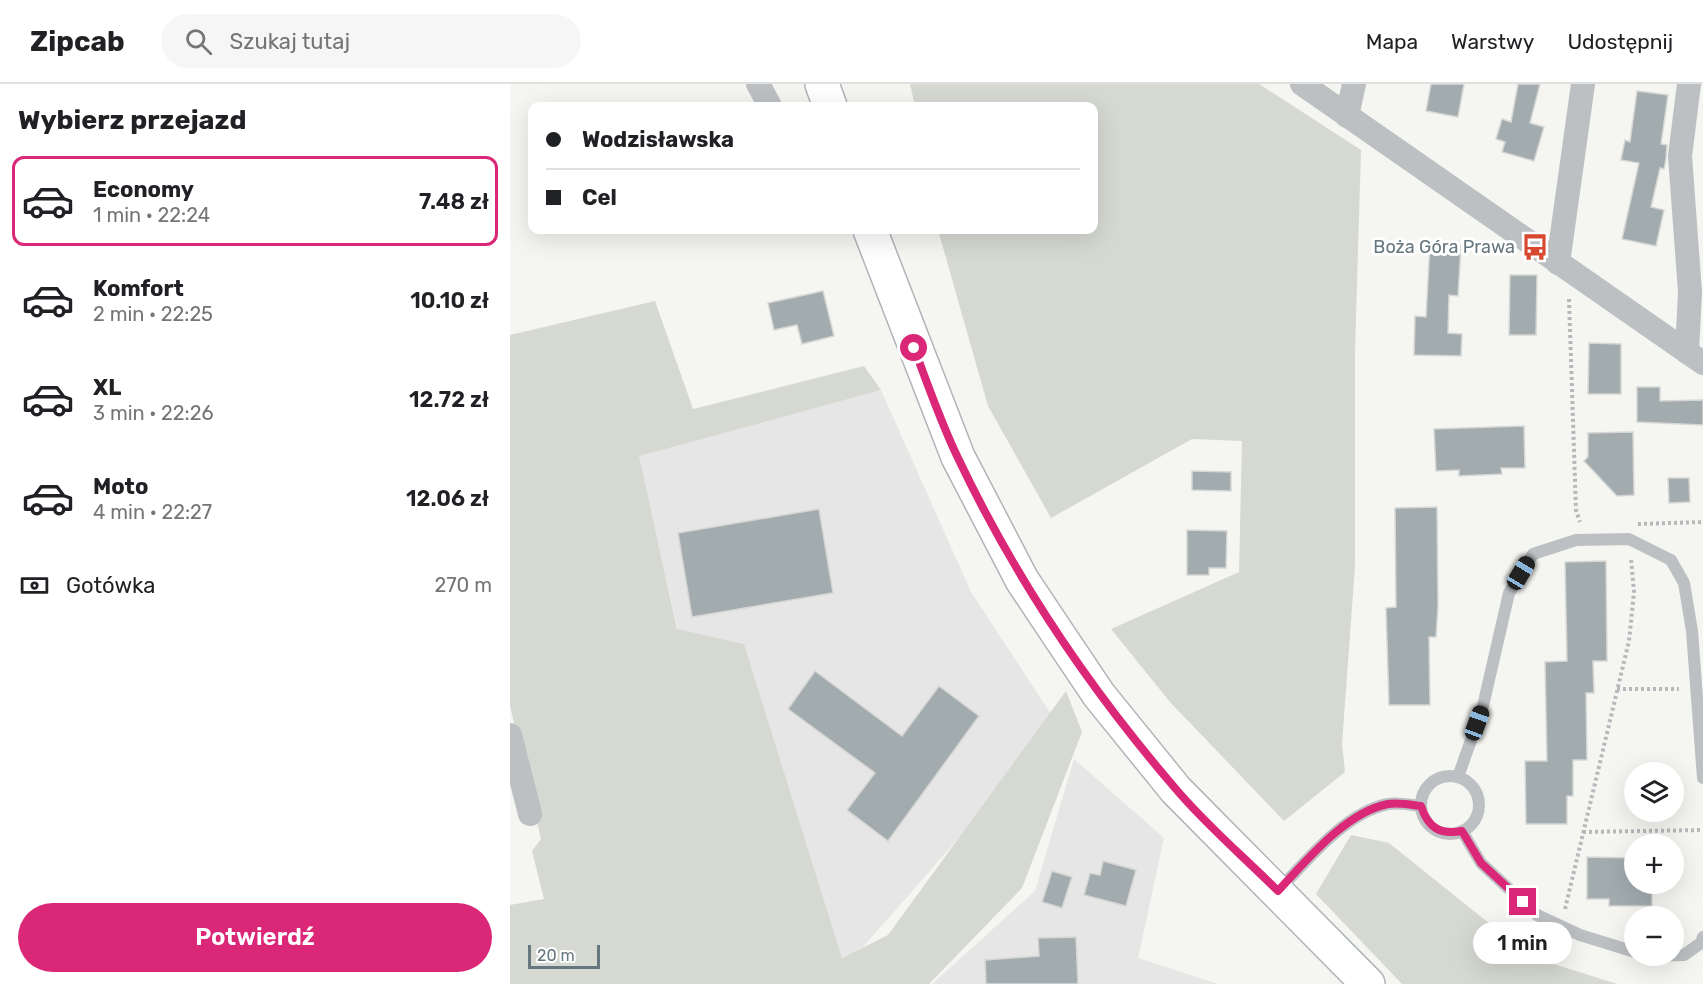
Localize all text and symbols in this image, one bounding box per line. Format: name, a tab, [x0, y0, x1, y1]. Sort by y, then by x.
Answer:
search box	[161, 14, 581, 68]
text: Zipcab	[30, 25, 125, 58]
icon: search	[182, 25, 215, 58]
text: Szukaj tutaj	[230, 28, 350, 55]
text: Mapa	[1366, 29, 1418, 54]
text: Warstwy	[1451, 29, 1534, 54]
text: Udostępnij	[1567, 29, 1673, 54]
text: Wybierz przejazd	[18, 104, 246, 136]
text: Wodzisławska	[582, 126, 734, 153]
icon: car	[21, 174, 75, 228]
text: Economy	[93, 176, 194, 203]
text: Cel	[582, 184, 617, 211]
text: 7.48 zł	[419, 188, 489, 215]
text: 1 min · 22:24	[93, 203, 210, 227]
bus stop icon: Boża Góra Prawa	[1520, 232, 1550, 262]
place label: Boża Góra Prawa	[1373, 236, 1515, 258]
icon: car	[21, 273, 75, 327]
text: Komfort	[93, 275, 184, 302]
text: 10.10 zł	[410, 287, 489, 314]
text: 2 min · 22:25	[93, 302, 213, 326]
route start	[900, 334, 927, 361]
icon: car	[21, 372, 75, 426]
text: XL	[93, 374, 121, 401]
text: 12.72 zł	[409, 386, 489, 413]
text: 3 min · 22:26	[93, 401, 213, 425]
icon: car	[21, 471, 75, 525]
text: Moto	[93, 473, 148, 500]
text: 12.06 zł	[406, 485, 489, 512]
text: 4 min · 22:27	[93, 500, 212, 524]
car	[1504, 553, 1538, 593]
icon: cash	[18, 569, 51, 602]
text: Gotówka	[66, 572, 155, 599]
text: 270 m	[435, 573, 492, 597]
car	[1462, 703, 1492, 743]
map controls	[1624, 762, 1684, 966]
button: layers	[1624, 762, 1684, 822]
button: +	[1624, 834, 1684, 894]
route end	[1509, 888, 1536, 915]
button: Potwierdź	[18, 903, 492, 972]
button: −	[1624, 906, 1684, 966]
callout: 1 min	[1474, 923, 1572, 965]
text: 1 min	[1497, 931, 1548, 955]
scale bar	[528, 942, 600, 970]
text: 20 m	[537, 946, 575, 965]

